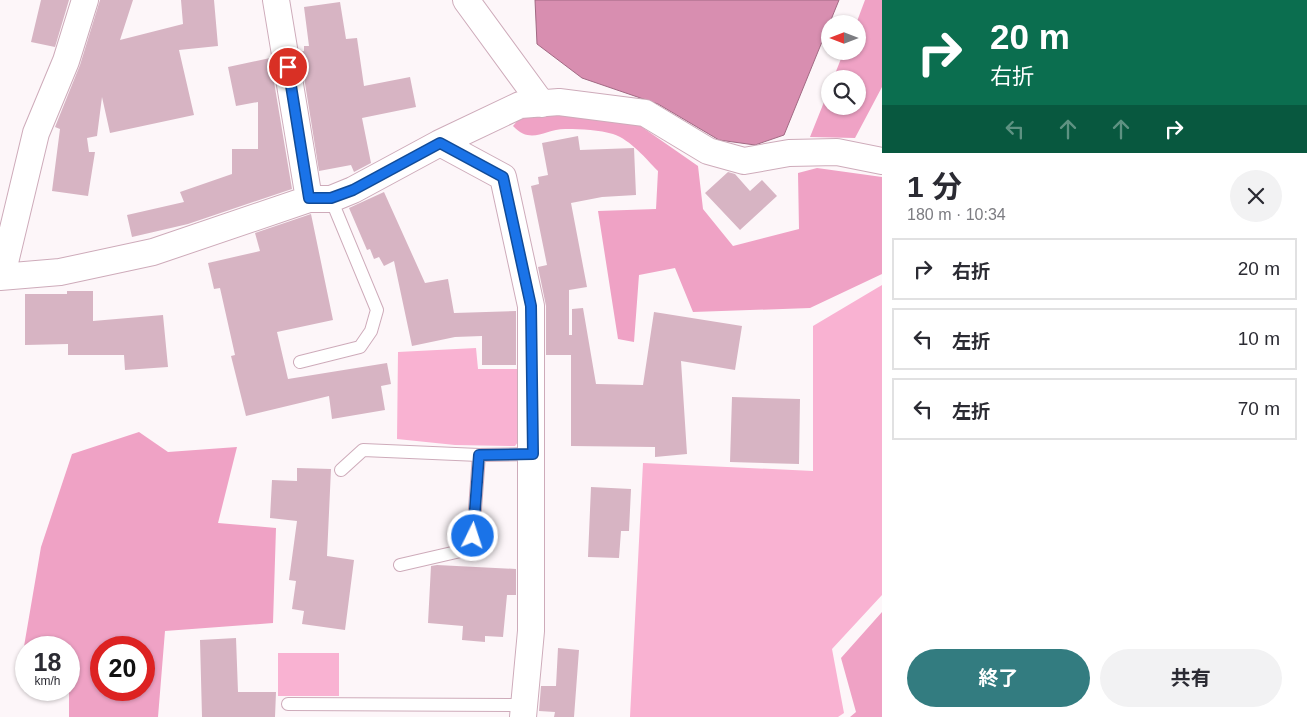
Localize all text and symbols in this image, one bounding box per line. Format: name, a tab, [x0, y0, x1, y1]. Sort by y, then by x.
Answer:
north arrow	[821, 15, 866, 60]
map controls	[821, 15, 866, 115]
text: 20 m	[990, 17, 1070, 56]
icon: right	[907, 20, 972, 85]
pin	[267, 46, 309, 88]
icon: arrive	[274, 53, 302, 81]
text: 右折	[990, 64, 1034, 89]
button: search	[821, 70, 866, 115]
icon: left	[1001, 115, 1029, 143]
icon: ahead	[1054, 115, 1082, 143]
icon: ahead	[1107, 115, 1135, 143]
icon: right	[1160, 115, 1188, 143]
text: 1 分	[907, 170, 962, 203]
button: close	[1230, 170, 1282, 222]
text: 180 m · 10:34	[907, 206, 1006, 223]
icon: right	[909, 255, 937, 283]
text: 20 m	[1238, 258, 1280, 279]
text: 右折	[952, 261, 990, 282]
icon: left	[909, 325, 937, 353]
text: 10 m	[1238, 328, 1280, 349]
text: 左折	[952, 331, 990, 352]
icon: left	[909, 395, 937, 423]
text: 70 m	[1238, 398, 1280, 419]
text: 左折	[952, 401, 990, 422]
position arrow	[446, 509, 498, 561]
speed limit sign: 20	[90, 636, 155, 701]
text: 18	[34, 648, 61, 676]
button: 終了	[907, 649, 1090, 707]
button: 共有	[1100, 649, 1282, 707]
text: km/h	[34, 674, 61, 688]

